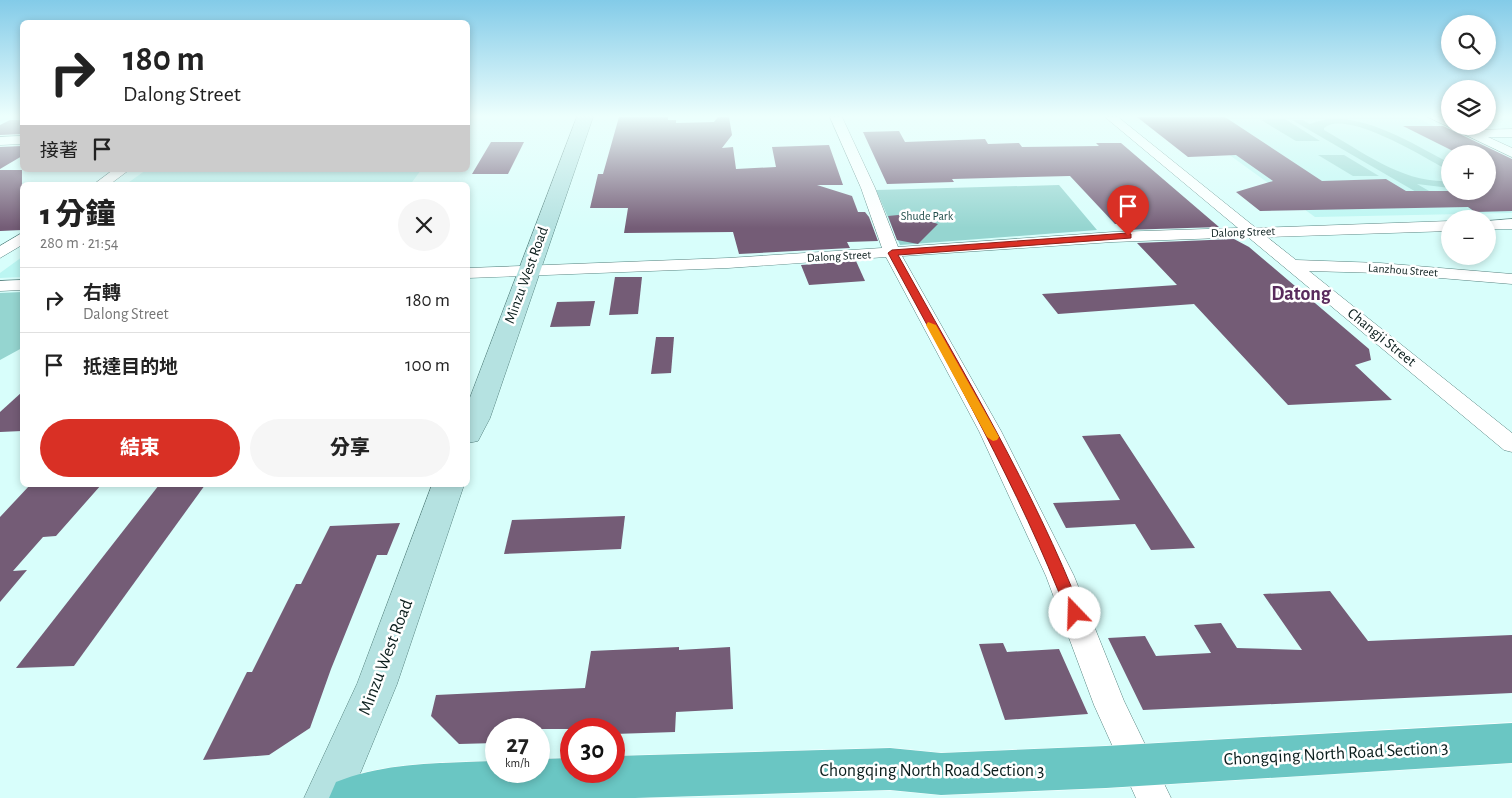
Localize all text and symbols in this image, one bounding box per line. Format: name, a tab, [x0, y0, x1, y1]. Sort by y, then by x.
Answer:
map controls	[1441, 15, 1496, 265]
button: search	[1441, 15, 1496, 70]
icon: right	[40, 40, 105, 105]
text: 180 m	[123, 42, 205, 77]
button: layers	[1441, 80, 1496, 135]
text: Dalong Street	[123, 83, 241, 105]
icon: arrive	[88, 135, 116, 163]
text: 接著	[40, 142, 78, 161]
button: +	[1441, 145, 1496, 200]
pin	[1107, 185, 1149, 236]
icon: arrive	[1114, 192, 1142, 220]
button: close	[398, 199, 450, 251]
text: 1 分鐘	[40, 200, 115, 230]
park label: Shude Park	[901, 210, 954, 222]
button: −	[1441, 210, 1496, 265]
street label: Minzu West Road	[502, 225, 551, 326]
street label: Dalong Street	[1211, 225, 1276, 239]
text: 280 m · 21:54	[40, 235, 119, 251]
street label: Dalong Street	[807, 248, 872, 264]
street label: Lanzhou Street	[1368, 262, 1439, 278]
text: 右轉	[83, 284, 121, 303]
district label: Datong	[1271, 284, 1332, 304]
icon: right	[40, 286, 68, 314]
text: 180 m	[406, 291, 450, 310]
street label: Changji Street	[1345, 305, 1419, 369]
text: Dalong Street	[83, 306, 169, 322]
icon: arrive	[40, 351, 68, 379]
text: 100 m	[405, 356, 450, 375]
text: 抵達目的地	[83, 358, 178, 377]
button: 結束	[40, 419, 240, 477]
button: 分享	[250, 419, 450, 477]
position arrow	[1048, 586, 1100, 638]
street label: Minzu West Road	[356, 597, 416, 718]
speed limit sign: 30	[560, 718, 625, 783]
text: 27	[506, 732, 529, 757]
street label: Chongqing North Road Section 3	[1223, 739, 1449, 769]
text: km/h	[505, 757, 530, 769]
street label: Chongqing North Road Section 3	[819, 762, 1045, 780]

